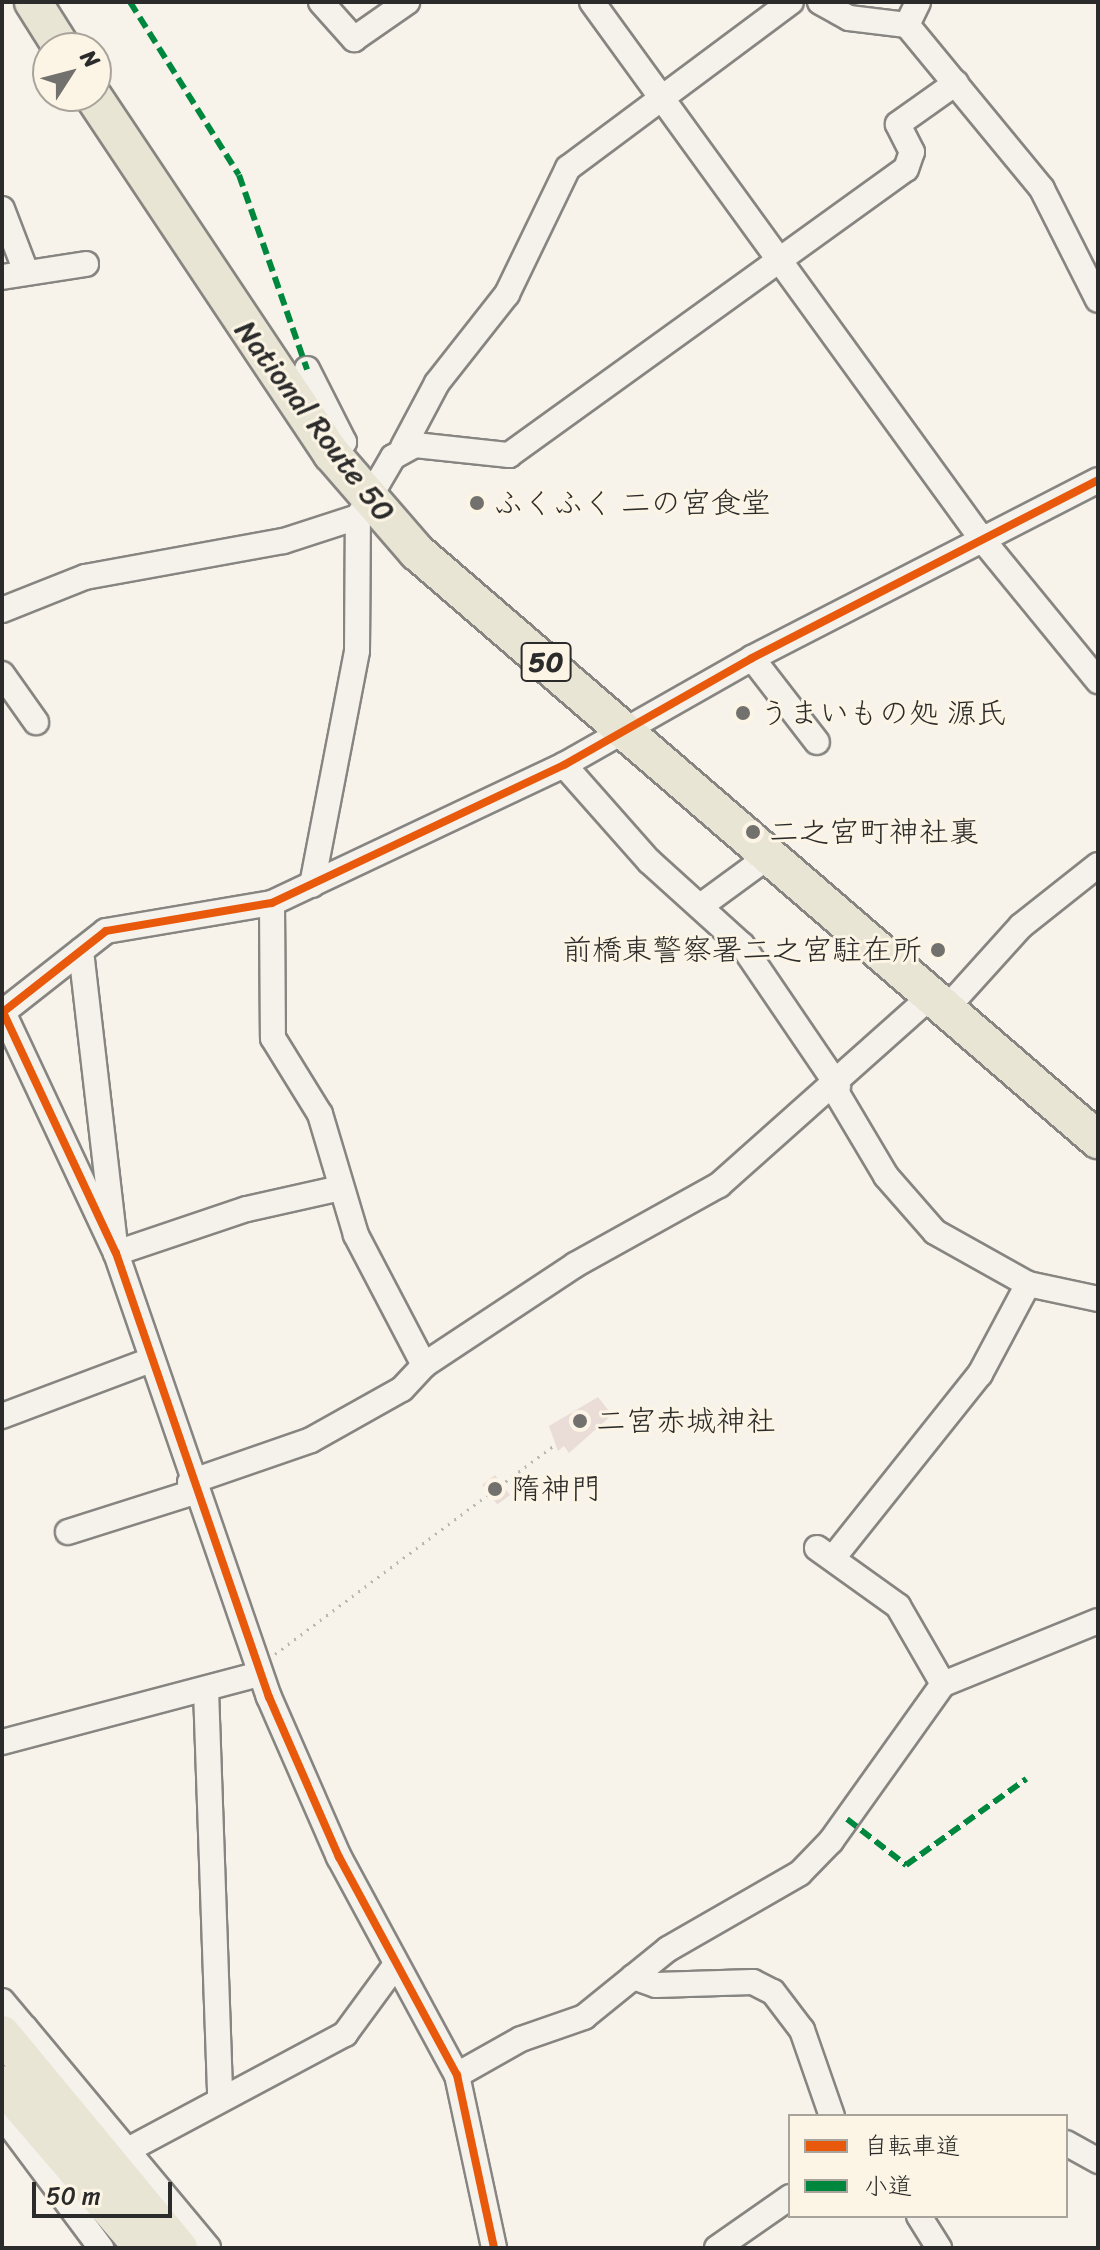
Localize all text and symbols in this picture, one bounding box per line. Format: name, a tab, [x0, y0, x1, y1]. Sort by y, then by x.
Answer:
north arrow	[32, 32, 112, 112]
text: N	[70, 41, 110, 76]
street label: National Route 50	[228, 314, 402, 528]
place label: ふくふく 二の宮食堂	[493, 485, 771, 521]
marker: ふくふく 二の宮食堂	[468, 494, 486, 512]
road number: 50	[520, 638, 572, 686]
place label: うまいもの処 源氏	[759, 695, 1007, 731]
marker: うまいもの処 源氏	[734, 704, 752, 722]
place label: 二之宮町神社裏	[769, 814, 979, 850]
marker: 二之宮町神社裏	[744, 823, 762, 841]
place label: 前橋東警察署二之宮駐在所	[562, 932, 922, 968]
marker: 前橋東警察署二之宮駐在所	[929, 941, 947, 959]
place label: 二宮赤城神社	[596, 1403, 776, 1439]
marker: 二宮赤城神社	[571, 1412, 589, 1430]
place label: 隋神門	[511, 1471, 601, 1507]
marker: 隋神門	[486, 1480, 504, 1498]
legend	[788, 2114, 1068, 2218]
text: 自転車道	[864, 2125, 960, 2167]
text: 小道	[864, 2165, 912, 2207]
scale bar	[36, 2166, 176, 2216]
text: 50 m	[46, 2175, 101, 2217]

